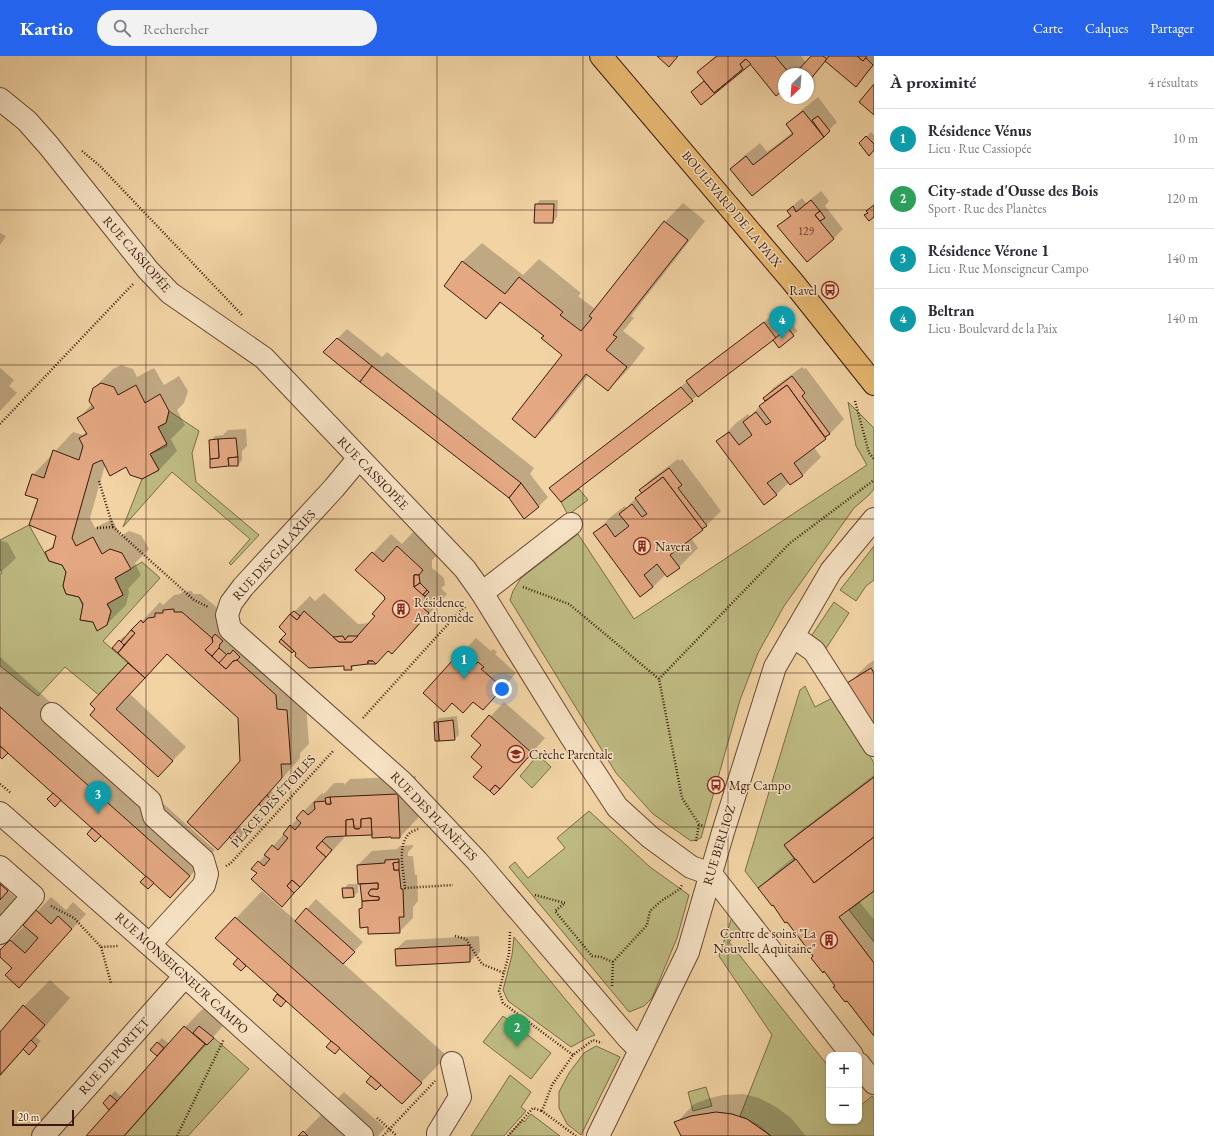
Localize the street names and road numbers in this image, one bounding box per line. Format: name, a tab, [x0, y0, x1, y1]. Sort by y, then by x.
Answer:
street label: BOULEVARD DE LA PAIX	[678, 147, 786, 272]
street label: RUE CASSIOPÉE	[99, 212, 175, 296]
street label: RUE CASSIOPÉE	[334, 433, 412, 513]
street label: RUE DES GALAXIES	[229, 506, 319, 604]
street label: PLACE DES ÉTOILES	[227, 751, 319, 851]
street label: RUE DES PLANÈTES	[387, 768, 481, 864]
street label: RUE BERLIOZ	[699, 803, 739, 887]
street label: RUE MONSEIGNEUR CAMPO	[112, 908, 252, 1038]
street label: RUE DE PORTET	[75, 1014, 153, 1098]

